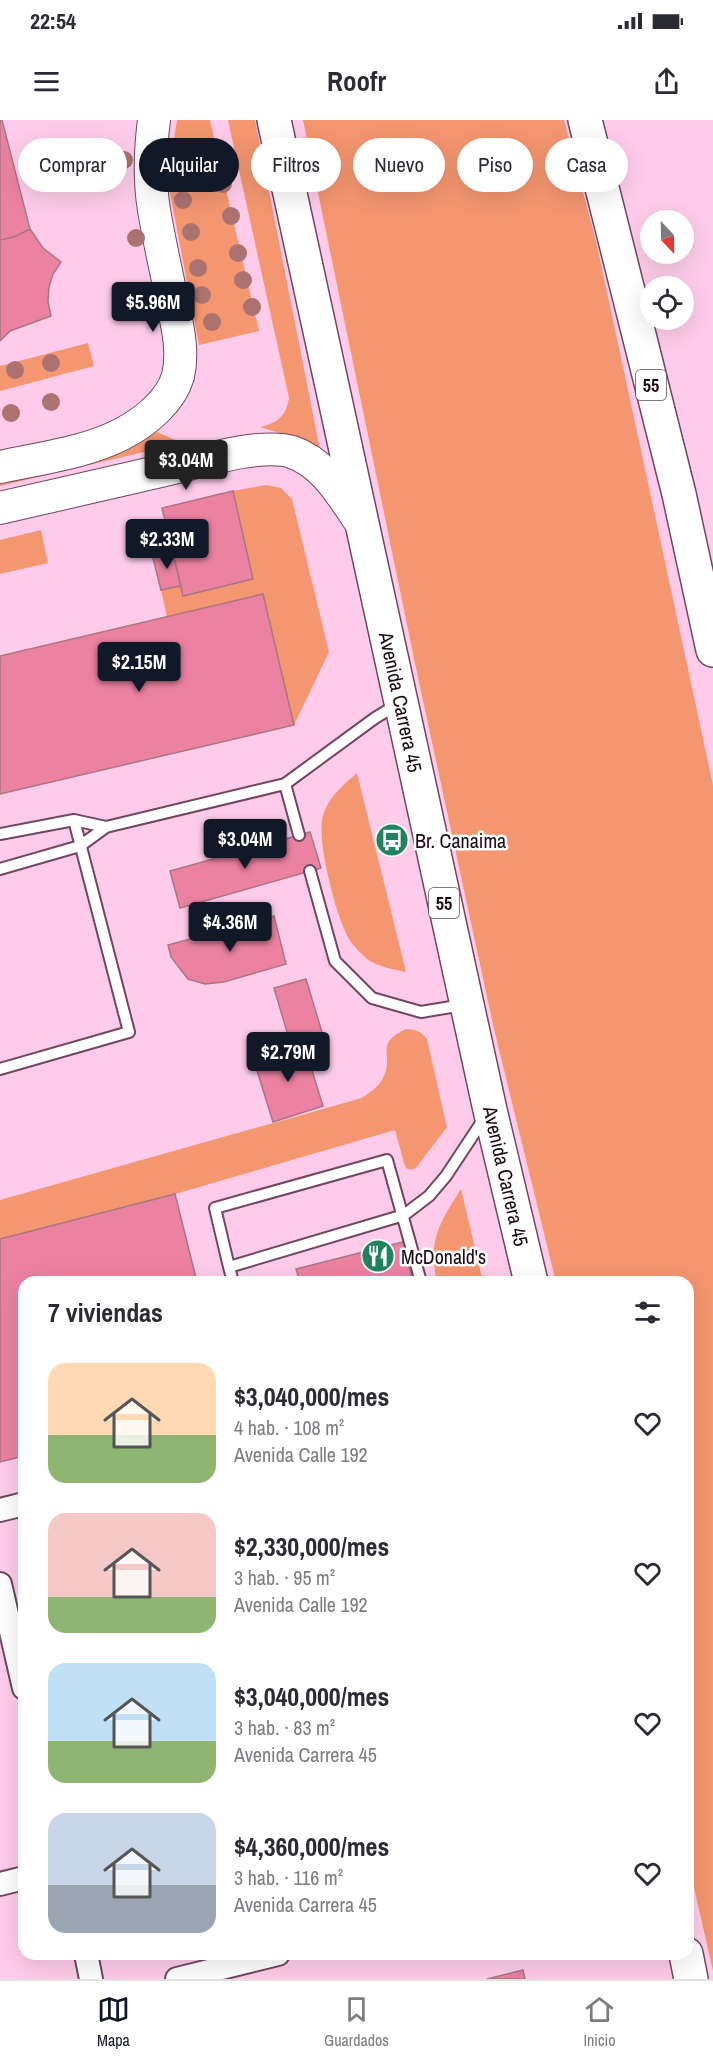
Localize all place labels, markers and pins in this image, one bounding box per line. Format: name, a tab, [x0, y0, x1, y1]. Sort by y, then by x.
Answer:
pin: $5.96M	[104, 282, 202, 333]
pin: $3.04M	[137, 440, 235, 491]
pin: $2.33M	[118, 519, 216, 570]
pin: $2.15M	[90, 642, 188, 693]
pin: $3.04M	[196, 819, 294, 870]
bus stop icon: Br. Canaima	[374, 822, 410, 858]
place label: Br. Canaima	[415, 827, 506, 854]
pin: $4.36M	[181, 902, 279, 953]
pin: $2.79M	[239, 1032, 337, 1083]
restaurant icon: McDonald's	[360, 1238, 396, 1274]
place label: McDonald's	[401, 1243, 486, 1270]

